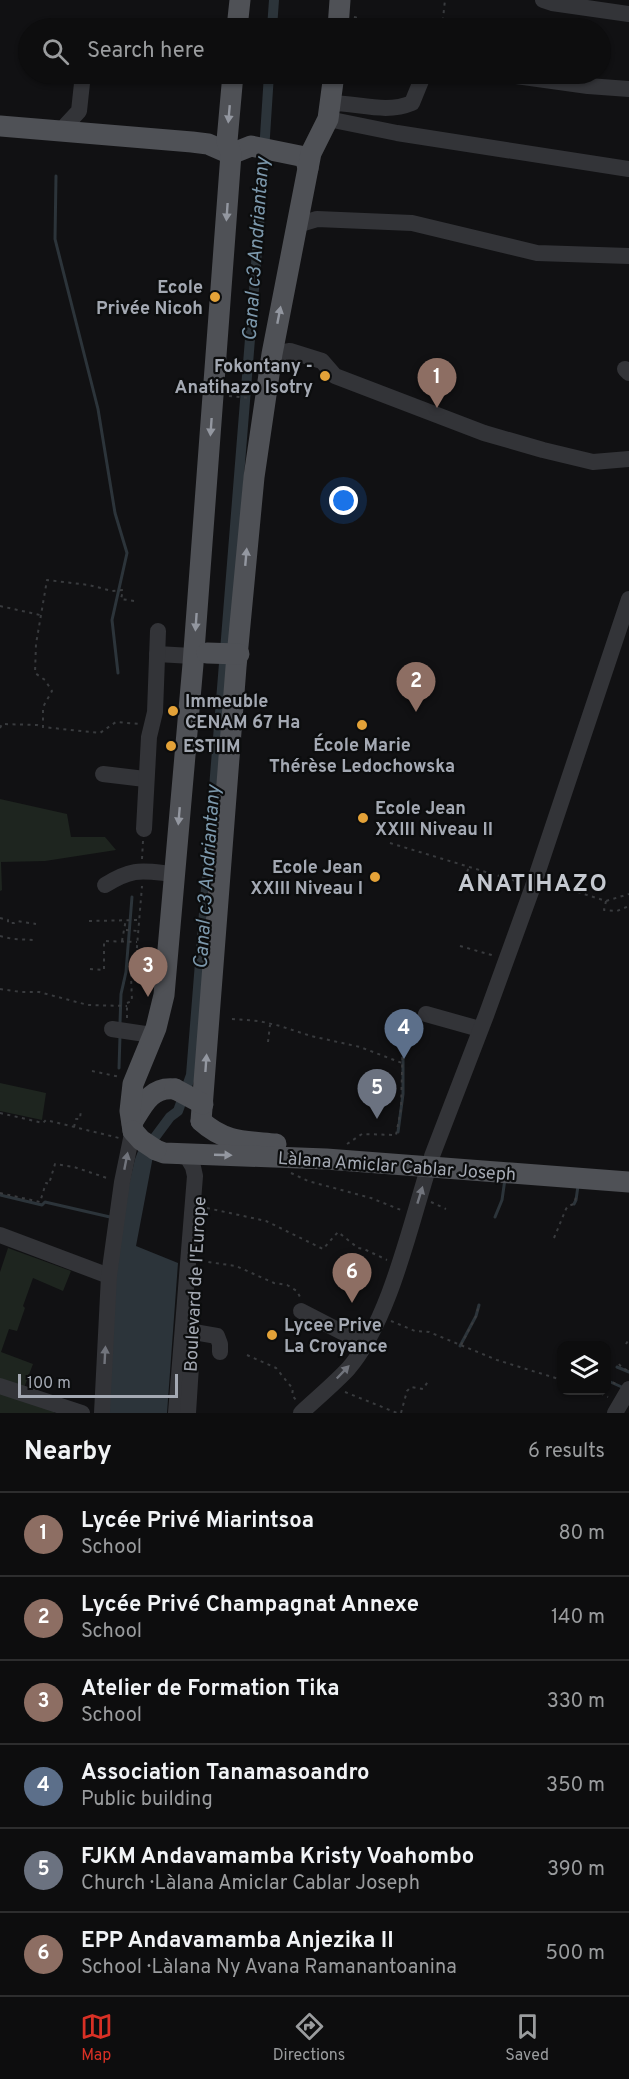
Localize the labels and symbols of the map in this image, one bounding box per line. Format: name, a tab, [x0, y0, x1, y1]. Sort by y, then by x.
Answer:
one-way arrow	[224, 104, 234, 123]
water label: Canal c3 Andriantany	[238, 154, 277, 342]
one-way arrow	[222, 203, 232, 222]
place label: Ecole Privée Nicoh	[96, 277, 203, 321]
marker: Ecole Privée Nicoh	[208, 290, 222, 304]
one-way arrow	[275, 306, 285, 325]
place label: Fokontany - Anatihazo Isotry	[175, 356, 313, 400]
pin: 1	[418, 358, 456, 408]
marker: Fokontany - Anatihazo Isotry	[318, 369, 332, 383]
one-way arrow	[206, 418, 216, 437]
your location	[329, 486, 358, 515]
one-way arrow	[241, 548, 251, 567]
one-way arrow	[191, 612, 201, 631]
pin: 2	[396, 662, 436, 712]
place label: Immeuble CENAM 67 Ha	[185, 691, 300, 735]
marker: Immeuble CENAM 67 Ha	[166, 704, 180, 718]
marker: École Marie Thérèse Ledochowska	[355, 718, 369, 732]
place label: École Marie Thérèse Ledochowska	[269, 733, 455, 779]
place label: ESTIIM	[183, 736, 241, 759]
marker: ESTIIM	[164, 739, 178, 753]
water label: Canal c3 Andriantany	[189, 782, 228, 970]
place label: Ecole Jean XXIII Niveau II	[375, 798, 493, 842]
one-way arrow	[174, 807, 184, 826]
marker: Ecole Jean XXIII Niveau II	[356, 811, 370, 825]
place label: Ecole Jean XXIII Niveau I	[250, 857, 363, 901]
marker: Ecole Jean XXIII Niveau I	[368, 870, 382, 884]
district label: ANATIHAZO	[458, 870, 608, 900]
pin: 3	[128, 948, 168, 997]
pin: 4	[384, 1010, 424, 1059]
one-way arrow	[201, 1053, 210, 1072]
pin: 5	[358, 1070, 397, 1119]
street label: Làlana Amiclar Cablar Joseph	[277, 1148, 517, 1187]
one-way arrow	[122, 1151, 131, 1170]
one-way arrow	[213, 1151, 232, 1160]
one-way arrow	[416, 1186, 425, 1204]
street label: Boulevard de l'Europe	[180, 1196, 213, 1373]
pin: 6	[332, 1254, 372, 1303]
place label: Lycee Prive La Croyance	[284, 1315, 388, 1359]
marker: Lycee Prive La Croyance	[265, 1328, 279, 1342]
one-way arrow	[101, 1345, 110, 1364]
one-way arrow	[336, 1366, 350, 1380]
scale bar	[18, 1371, 178, 1398]

